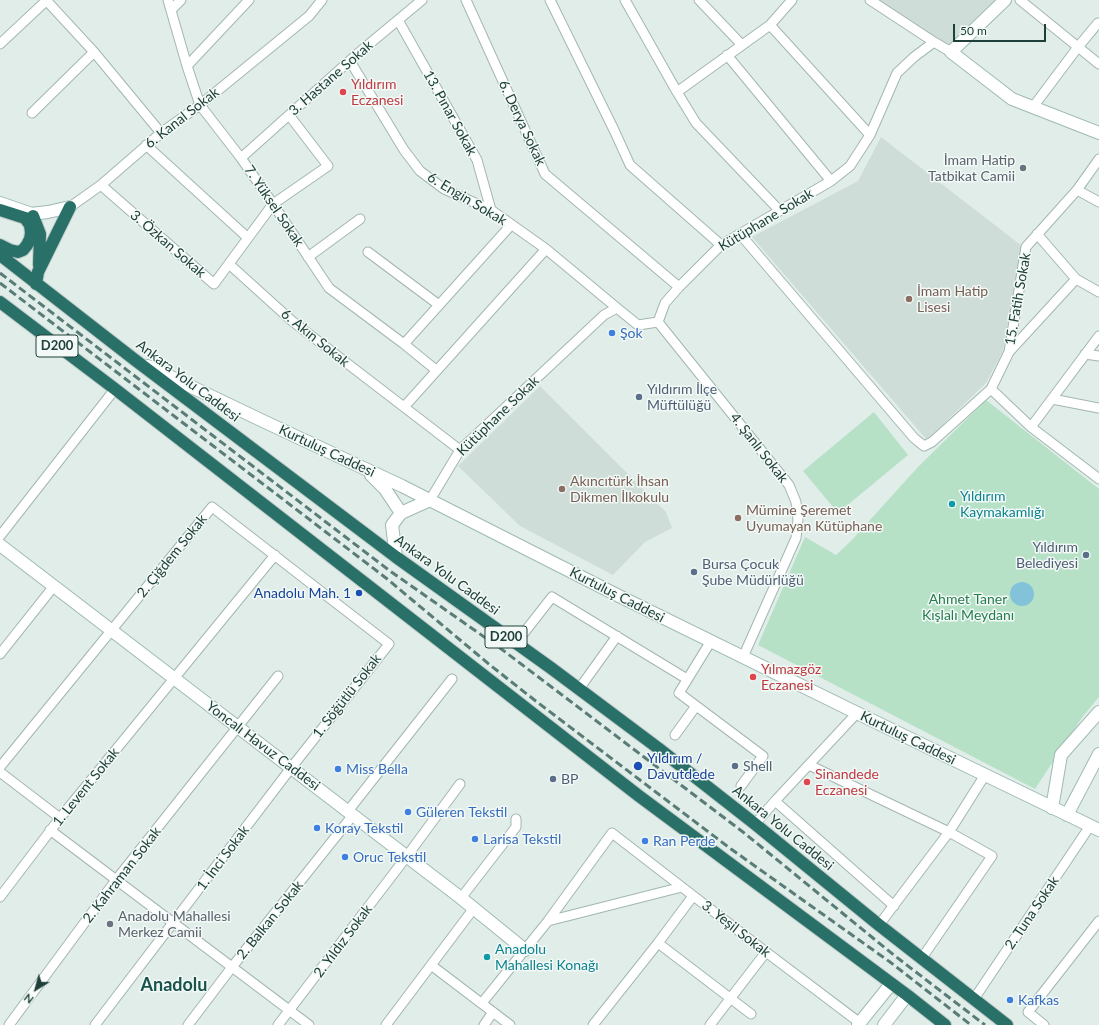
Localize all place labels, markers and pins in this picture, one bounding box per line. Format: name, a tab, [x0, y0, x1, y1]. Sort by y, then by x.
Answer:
place label: Yıldırım Eczanesi	[351, 76, 403, 108]
marker: Yıldırım Eczanesi	[338, 87, 348, 97]
place label: İmam Hatip Tatbikat Camii	[928, 152, 1015, 184]
marker: İmam Hatip Tatbikat Camii	[1018, 163, 1028, 173]
place label: İmam Hatip Lisesi	[917, 283, 988, 316]
marker: İmam Hatip Lisesi	[904, 294, 914, 304]
place label: Şok	[620, 325, 643, 341]
marker: Şok	[607, 328, 617, 338]
place label: Yıldırım İlçe Müftülüğü	[647, 381, 717, 414]
marker: Yıldırım İlçe Müftülüğü	[634, 392, 644, 402]
place label: Akıncıtürk İhsan Dikmen İlkokulu	[570, 473, 669, 506]
marker: Akıncıtürk İhsan Dikmen İlkokulu	[557, 484, 567, 494]
place label: Yıldırım Kaymakamlığı	[960, 488, 1045, 520]
marker: Yıldırım Kaymakamlığı	[947, 499, 957, 509]
place label: Mümine Şeremet Uyumayan Kütüphane	[746, 502, 882, 534]
marker: Mümine Şeremet Uyumayan Kütüphane	[733, 513, 743, 523]
place label: Yıldırım Belediyesi	[1016, 539, 1078, 572]
marker: Yıldırım Belediyesi	[1081, 550, 1091, 560]
place label: Bursa Çocuk Şube Müdürlüğü	[702, 556, 804, 588]
marker: Bursa Çocuk Şube Müdürlüğü	[689, 567, 699, 577]
place label: Anadolu Mah. 1	[254, 585, 351, 601]
marker: Anadolu Mah. 1	[354, 588, 364, 598]
place label: Yılmazgöz Eczanesi	[761, 661, 821, 694]
marker: Yılmazgöz Eczanesi	[748, 672, 758, 682]
place label: Yıldırım / Davutdede	[647, 750, 715, 782]
place label: Shell	[743, 758, 772, 774]
marker: Yıldırım / Davutdede	[632, 760, 644, 772]
place label: Miss Bella	[346, 761, 408, 777]
marker: Shell	[730, 761, 740, 771]
marker: Miss Bella	[333, 764, 343, 774]
place label: Sinandede Eczanesi	[815, 766, 879, 798]
place label: BP	[561, 771, 578, 787]
marker: BP	[548, 774, 558, 784]
marker: Sinandede Eczanesi	[802, 777, 812, 787]
place label: Güleren Tekstil	[416, 804, 507, 820]
marker: Güleren Tekstil	[403, 807, 413, 817]
place label: Koray Tekstil	[325, 820, 403, 836]
marker: Koray Tekstil	[312, 823, 322, 833]
place label: Larisa Tekstil	[483, 831, 561, 847]
place label: Ran Perde	[653, 833, 716, 849]
marker: Larisa Tekstil	[470, 834, 480, 844]
marker: Ran Perde	[640, 836, 650, 846]
place label: Oruc Tekstil	[353, 849, 426, 865]
marker: Oruc Tekstil	[340, 852, 350, 862]
place label: Anadolu Mahallesi Merkez Camii	[118, 908, 231, 940]
marker: Anadolu Mahallesi Merkez Camii	[105, 919, 115, 929]
place label: Anadolu Mahallesi Konağı	[495, 941, 599, 974]
marker: Anadolu Mahallesi Konağı	[482, 952, 492, 962]
place label: Kafkas	[1018, 992, 1059, 1008]
marker: Kafkas	[1005, 995, 1015, 1005]

